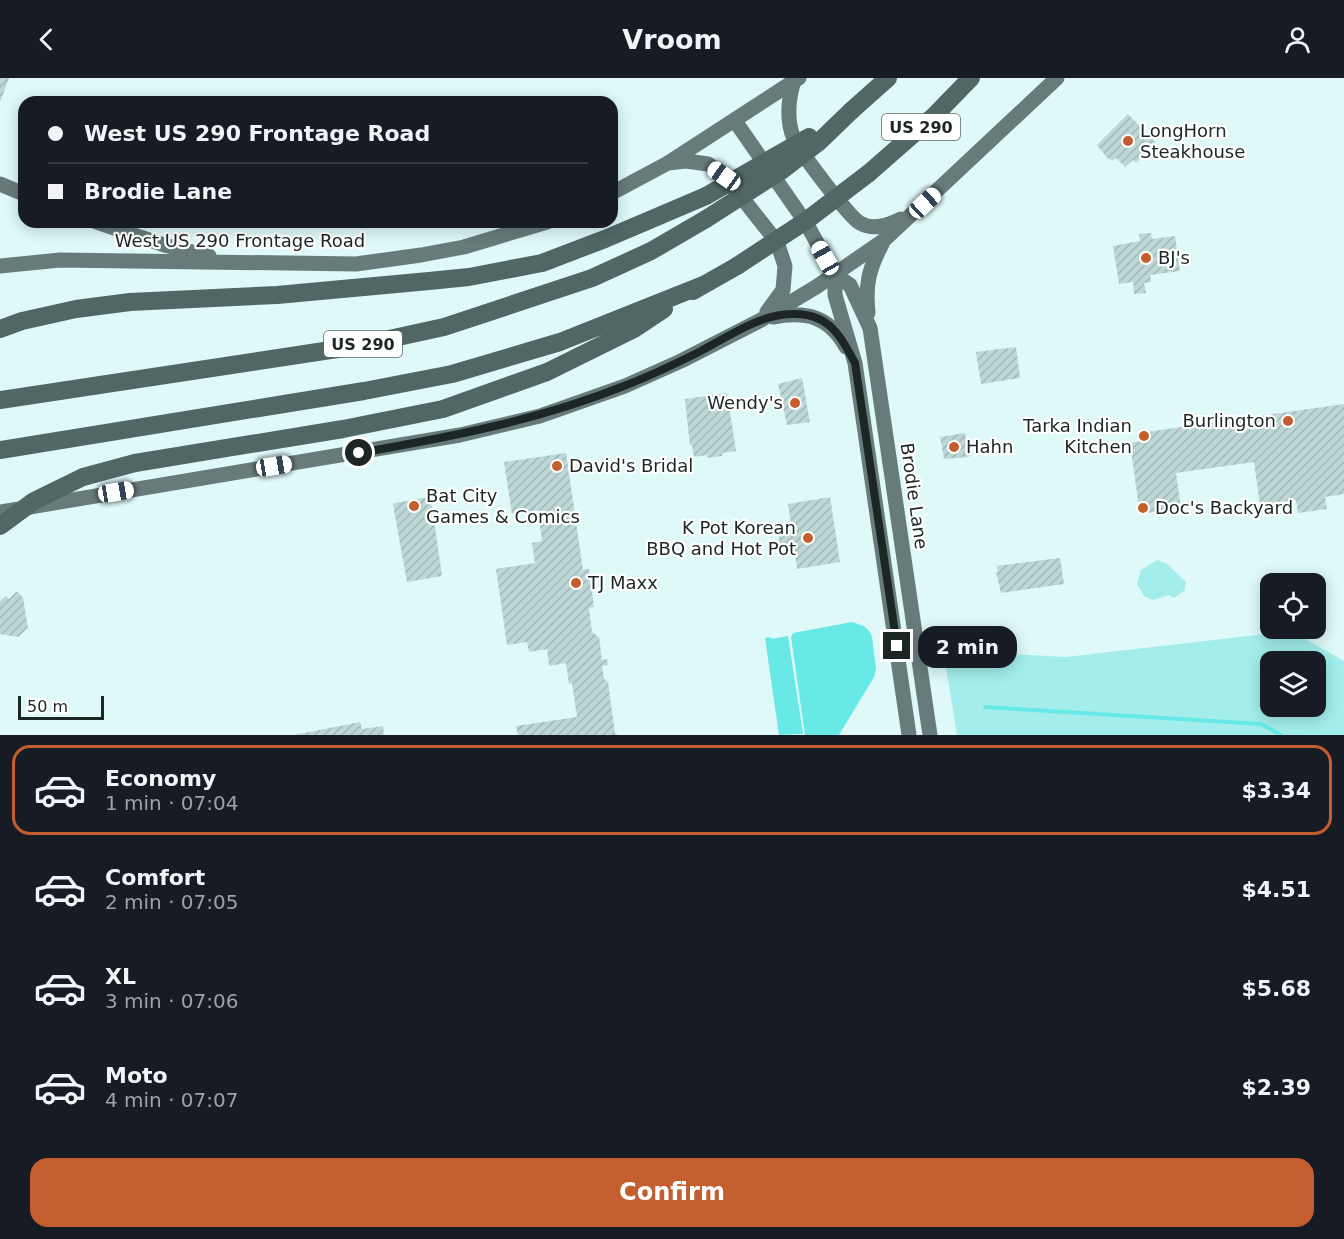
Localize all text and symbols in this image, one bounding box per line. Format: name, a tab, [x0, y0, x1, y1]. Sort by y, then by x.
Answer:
icon: back	[30, 23, 63, 56]
icon: person	[1281, 23, 1314, 56]
text: Vroom	[622, 24, 722, 55]
road number: US 290	[882, 114, 960, 140]
place label: LongHorn Steakhouse	[1140, 120, 1245, 162]
text: West US 290 Frontage Road	[84, 121, 430, 146]
marker: LongHorn Steakhouse	[1121, 134, 1135, 148]
car	[704, 158, 744, 194]
text: Brodie Lane	[84, 179, 232, 204]
car	[906, 184, 944, 222]
street label: West US 290 Frontage Road	[115, 230, 365, 251]
car	[808, 238, 842, 278]
place label: BJ's	[1158, 247, 1190, 268]
marker: BJ's	[1139, 251, 1153, 265]
road number: US 290	[324, 331, 402, 357]
place label: Wendy's	[707, 392, 783, 413]
marker: Wendy's	[788, 396, 802, 410]
place label: Burlington	[1183, 410, 1276, 431]
marker: Burlington	[1281, 414, 1295, 428]
place label: Tarka Indian Kitchen	[1022, 415, 1132, 457]
marker: Tarka Indian Kitchen	[1137, 429, 1151, 443]
place label: Hahn	[966, 436, 1013, 457]
route start	[345, 439, 372, 466]
marker: Hahn	[947, 440, 961, 454]
street label: Brodie Lane	[897, 441, 932, 550]
car	[255, 454, 293, 478]
place label: David's Bridal	[569, 455, 693, 476]
marker: David's Bridal	[550, 459, 564, 473]
car	[97, 480, 135, 504]
place label: Bat City Games & Comics	[426, 485, 580, 527]
place label: Doc's Backyard	[1155, 497, 1293, 518]
marker: Bat City Games & Comics	[407, 499, 421, 513]
marker: Doc's Backyard	[1136, 501, 1150, 515]
place label: K Pot Korean BBQ and Hot Pot	[646, 517, 796, 559]
marker: K Pot Korean BBQ and Hot Pot	[801, 531, 815, 545]
place label: TJ Maxx	[587, 572, 658, 593]
map controls	[1260, 573, 1326, 717]
button: locate	[1260, 573, 1326, 639]
marker: TJ Maxx	[569, 576, 583, 590]
callout: 2 min	[918, 625, 1017, 667]
route end	[883, 632, 910, 659]
text: 2 min	[936, 635, 999, 659]
button: layers	[1260, 651, 1326, 717]
scale bar	[18, 693, 104, 720]
text: 50 m	[27, 697, 68, 716]
icon: car	[33, 763, 87, 817]
text: Economy	[105, 766, 216, 791]
text: $3.34	[1241, 778, 1311, 803]
text: 1 min · 07:04	[105, 791, 239, 815]
icon: car	[33, 862, 87, 916]
text: Comfort	[105, 865, 205, 890]
text: $4.51	[1241, 877, 1311, 902]
text: 2 min · 07:05	[105, 890, 239, 914]
icon: car	[33, 961, 87, 1015]
text: XL	[105, 964, 136, 989]
text: $5.68	[1241, 976, 1311, 1001]
text: 3 min · 07:06	[105, 989, 239, 1013]
icon: car	[33, 1060, 87, 1114]
text: Moto	[105, 1063, 168, 1088]
text: $2.39	[1241, 1075, 1311, 1100]
text: 4 min · 07:07	[105, 1088, 239, 1112]
button: Confirm	[30, 1158, 1314, 1227]

